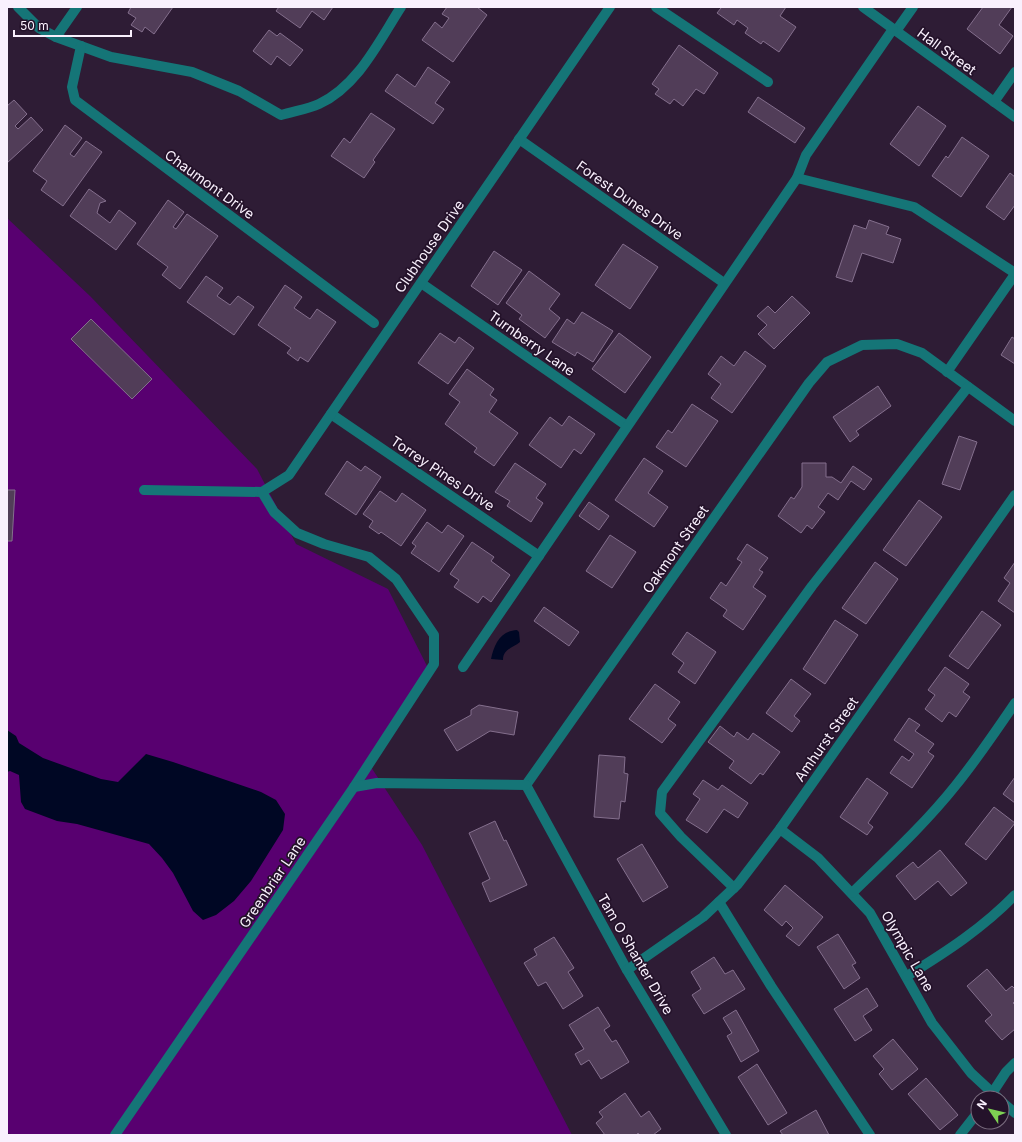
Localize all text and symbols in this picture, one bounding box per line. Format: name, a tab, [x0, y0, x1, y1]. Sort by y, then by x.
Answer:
scale bar	[14, 12, 131, 38]
text: 50 m	[20, 18, 49, 33]
street label: Hall Street	[914, 24, 980, 78]
street label: Chaumont Drive	[162, 146, 258, 222]
street label: Forest Dunes Drive	[573, 157, 687, 243]
street label: Clubhouse Drive	[391, 196, 467, 296]
street label: Turnberry Lane	[485, 307, 579, 379]
street label: Torrey Pines Drive	[388, 432, 498, 514]
street label: Oakmont Street	[638, 502, 712, 596]
street label: Amhurst Street	[791, 693, 862, 784]
street label: Greenbriar Lane	[235, 833, 309, 931]
street label: Tam O Shanter Drive	[594, 891, 678, 1017]
street label: Olympic Lane	[878, 908, 938, 994]
north arrow	[970, 1090, 1010, 1130]
text: N	[974, 1097, 990, 1112]

